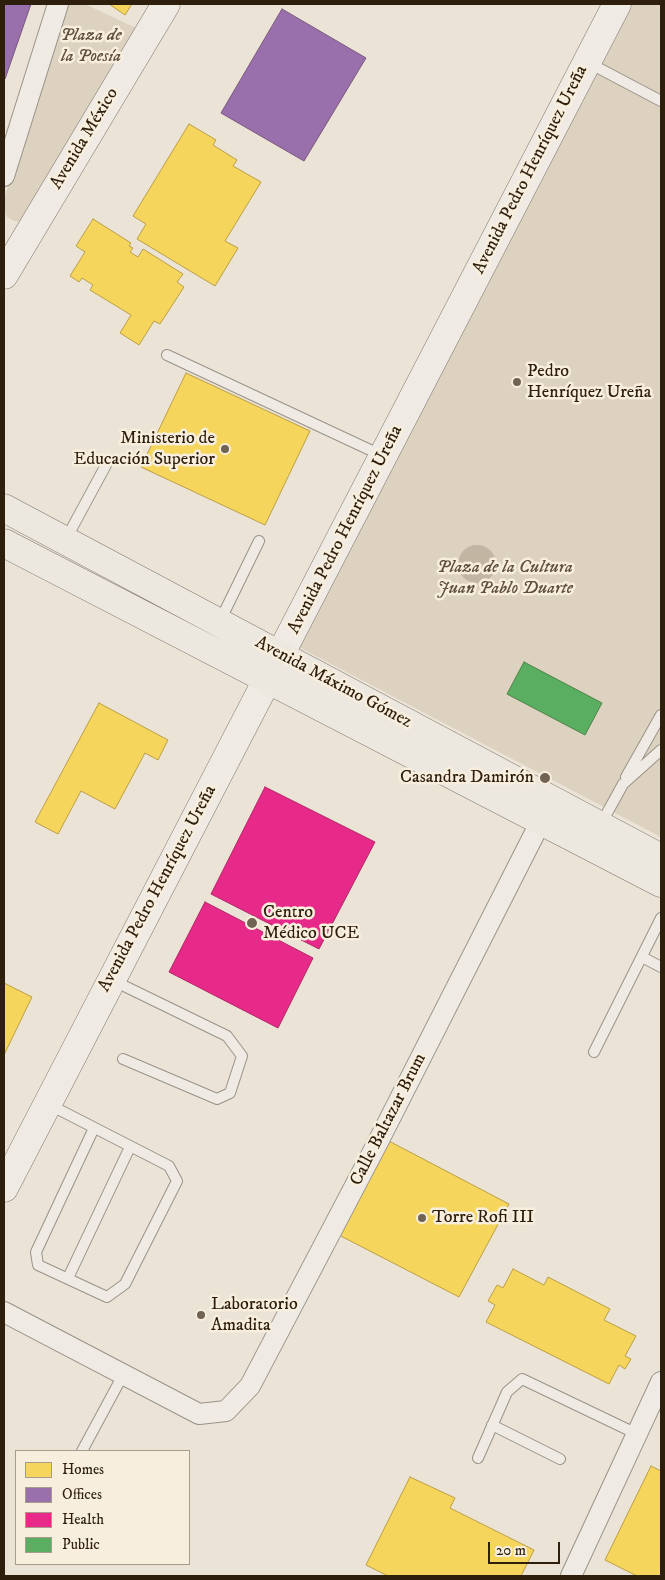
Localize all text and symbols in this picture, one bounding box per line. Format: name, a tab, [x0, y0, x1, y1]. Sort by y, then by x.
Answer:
park label: Plaza de la Poesía	[60, 25, 122, 68]
street label: Avenida Pedro Henríquez Ureña	[469, 62, 593, 278]
street label: Avenida México	[46, 84, 124, 194]
place label: Pedro Henríquez Ureña	[527, 361, 651, 404]
marker: Pedro Henríquez Ureña	[511, 376, 523, 388]
street label: Avenida Pedro Henríquez Ureña	[284, 422, 408, 638]
place label: Ministerio de Educación Superior	[73, 428, 215, 470]
marker: Ministerio de Educación Superior	[219, 443, 231, 455]
park label: Plaza de la Cultura Juan Pablo Duarte	[437, 557, 573, 600]
street label: Avenida Máximo Gómez	[251, 632, 415, 734]
place label: Casandra Damirón	[400, 767, 534, 789]
marker: Casandra Damirón	[538, 771, 552, 785]
street label: Avenida Pedro Henríquez Ureña	[94, 782, 222, 996]
place label: Centro Médico UCE	[263, 902, 359, 944]
marker: Centro Médico UCE	[245, 916, 259, 930]
street label: Calle Baltazar Brum	[346, 1050, 432, 1190]
place label: Torre Rofi III	[432, 1207, 534, 1229]
marker: Torre Rofi III	[416, 1212, 428, 1224]
place label: Laboratorio Amadita	[211, 1294, 298, 1336]
marker: Laboratorio Amadita	[195, 1309, 207, 1321]
legend	[15, 1450, 190, 1565]
text: Homes	[62, 1460, 104, 1479]
text: Offices	[62, 1485, 102, 1504]
text: Health	[62, 1510, 104, 1529]
scale bar	[490, 1532, 562, 1564]
text: Public	[62, 1535, 100, 1554]
text: 20 m	[496, 1541, 526, 1560]

